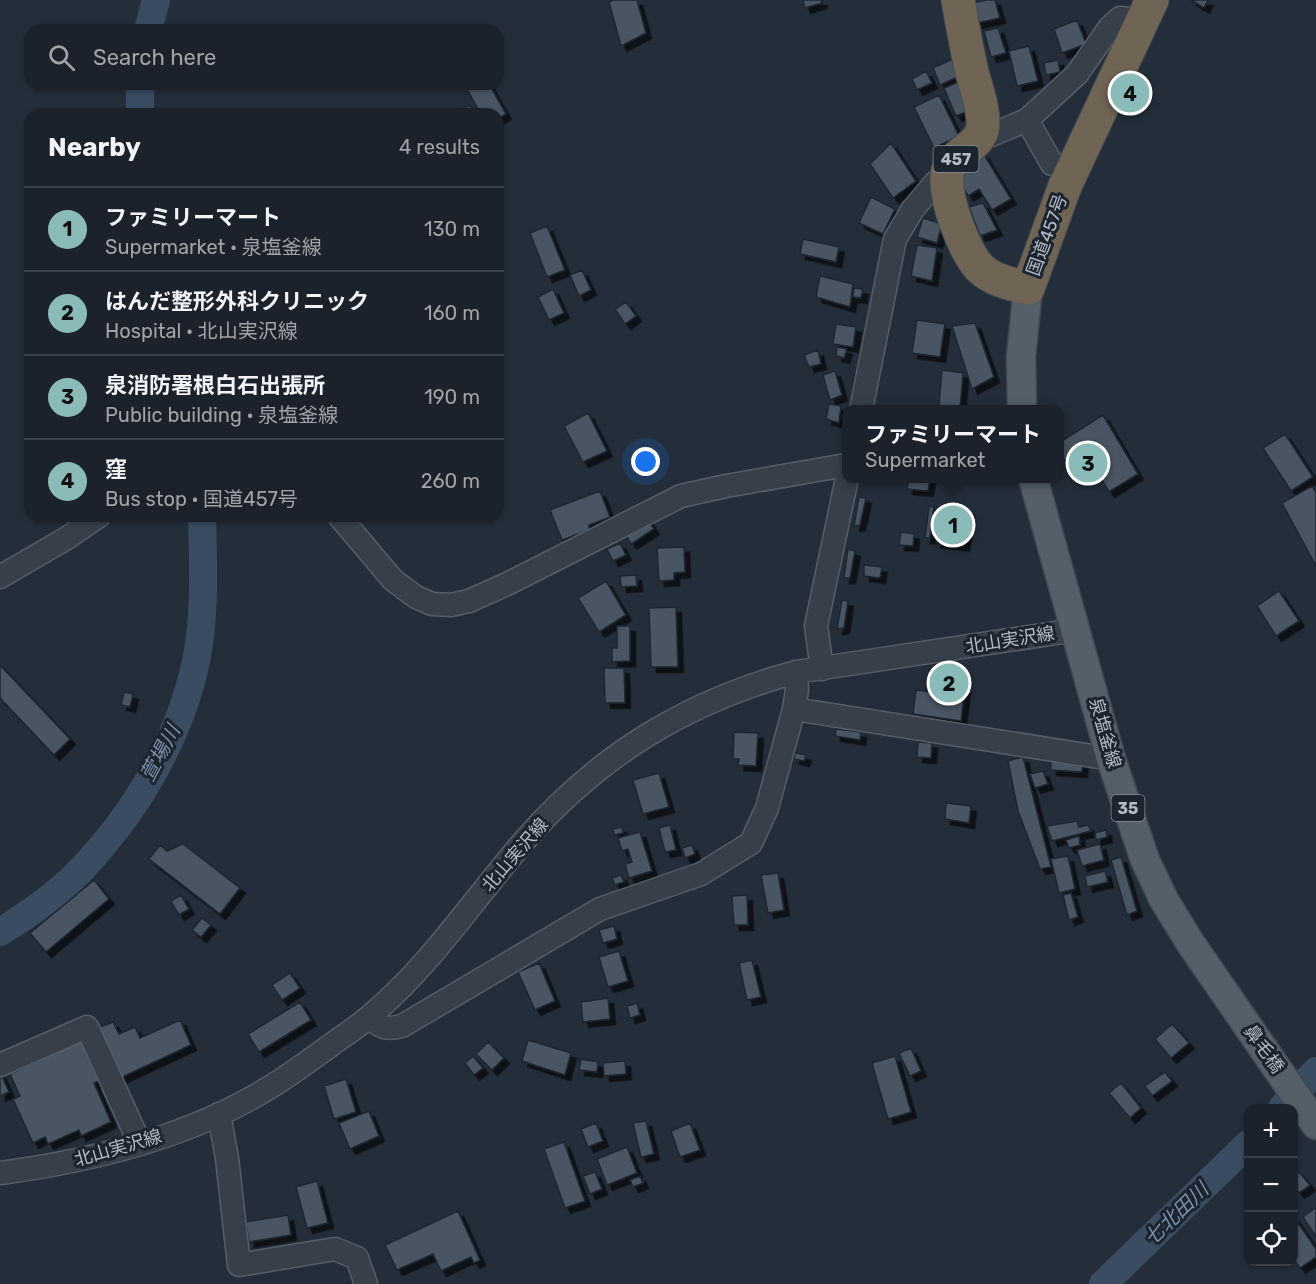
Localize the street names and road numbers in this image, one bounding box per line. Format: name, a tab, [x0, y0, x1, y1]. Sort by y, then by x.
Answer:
road number: 457	[934, 146, 978, 172]
street label: 国道457号	[1022, 191, 1072, 279]
street label: 北山実沢線	[964, 622, 1056, 658]
street label: 泉塩釜線	[1085, 695, 1125, 771]
road number: 35	[1112, 795, 1144, 821]
street label: 北山実沢線	[477, 814, 553, 896]
street label: 鼻毛橋	[1240, 1021, 1288, 1077]
street label: 北山実沢線	[72, 1125, 164, 1171]

